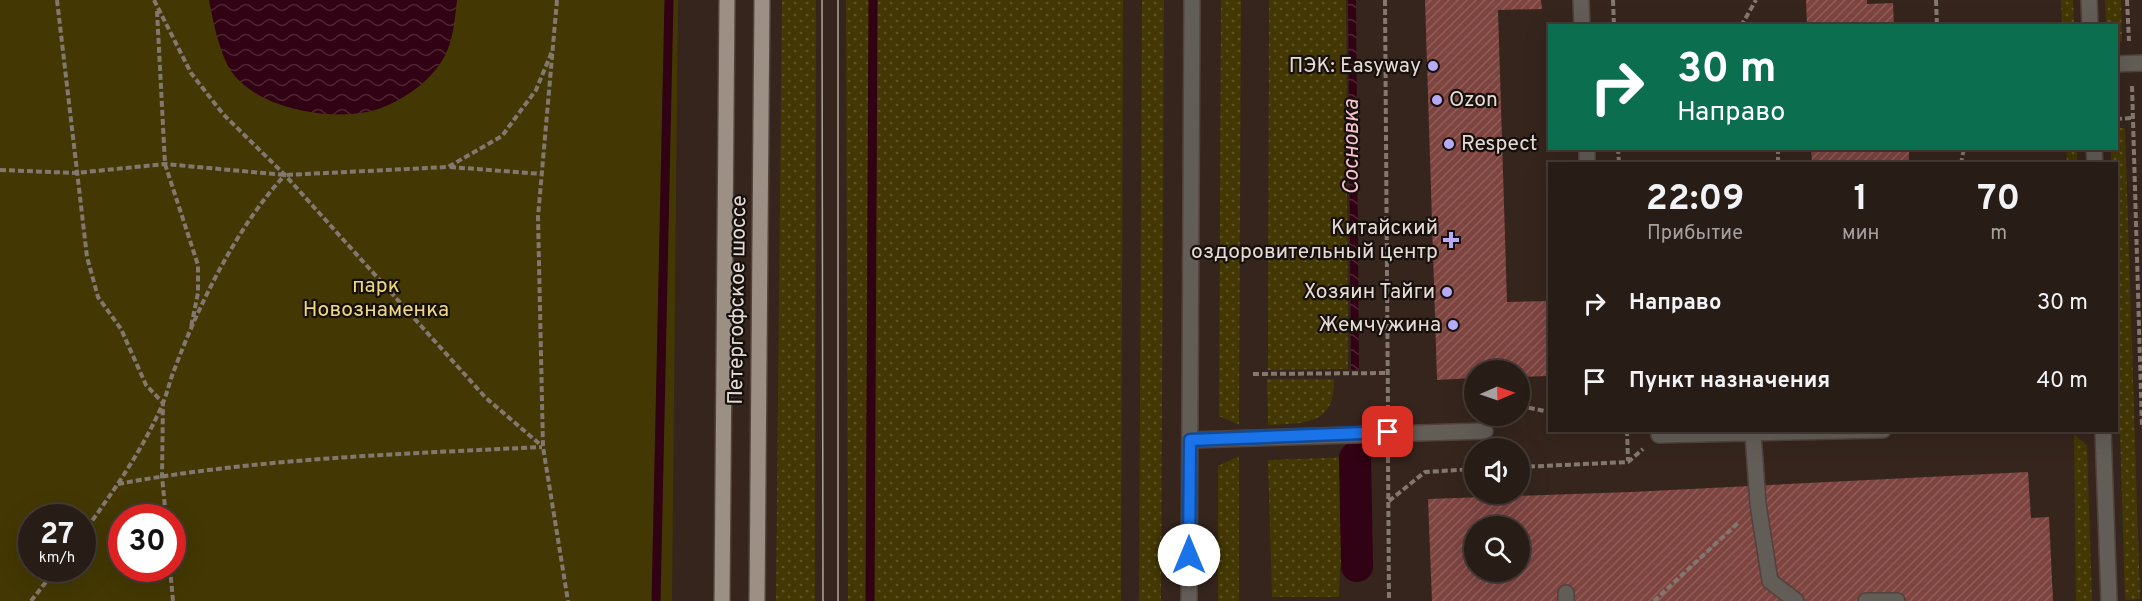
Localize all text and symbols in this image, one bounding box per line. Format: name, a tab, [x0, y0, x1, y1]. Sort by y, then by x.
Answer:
text: 30 m	[1677, 44, 1776, 97]
icon: right	[1578, 48, 1656, 126]
place label: ПЭК: Easyway	[1289, 53, 1421, 80]
marker: ПЭК: Easyway	[1426, 59, 1440, 73]
place label: Ozon	[1449, 87, 1498, 114]
marker: Ozon	[1430, 93, 1444, 107]
text: Направо	[1677, 96, 1785, 130]
water label: Сосновка	[1339, 99, 1366, 195]
place label: Respect	[1461, 131, 1537, 158]
marker: Respect	[1442, 137, 1456, 151]
text: 22:09	[1646, 177, 1744, 223]
text: 1	[1854, 177, 1868, 223]
text: 70	[1977, 177, 2020, 223]
street label: Петергофское шоссе	[723, 195, 753, 405]
place label: Китайский оздоровительный центр	[1191, 215, 1438, 266]
text: Прибытие	[1647, 221, 1743, 247]
text: мин	[1842, 221, 1879, 247]
text: m	[1990, 221, 2007, 247]
marker: Китайский оздоровительный центр	[1442, 231, 1460, 249]
park label: парк Новознаменка	[303, 273, 449, 324]
place label: Хозяин Тайги	[1304, 279, 1435, 306]
marker: Хозяин Тайги	[1440, 285, 1454, 299]
icon: right	[1578, 287, 1611, 320]
text: Направо	[1629, 290, 1721, 317]
text: 30 m	[2037, 290, 2088, 317]
place label: Жемчужина	[1319, 312, 1441, 339]
marker: Жемчужина	[1446, 318, 1460, 332]
north arrow	[1464, 360, 1530, 426]
map controls	[1464, 360, 1530, 582]
icon: arrive	[1578, 365, 1611, 398]
text: Пункт назначения	[1629, 368, 1830, 395]
text: 40 m	[2036, 368, 2088, 395]
pin	[1362, 406, 1413, 457]
icon: arrive	[1371, 415, 1404, 448]
button: sound	[1464, 438, 1530, 504]
speed limit sign: 30	[108, 504, 186, 582]
button: search	[1464, 516, 1530, 582]
text: 27	[40, 517, 74, 554]
position arrow	[1157, 523, 1221, 587]
text: km/h	[39, 549, 75, 568]

